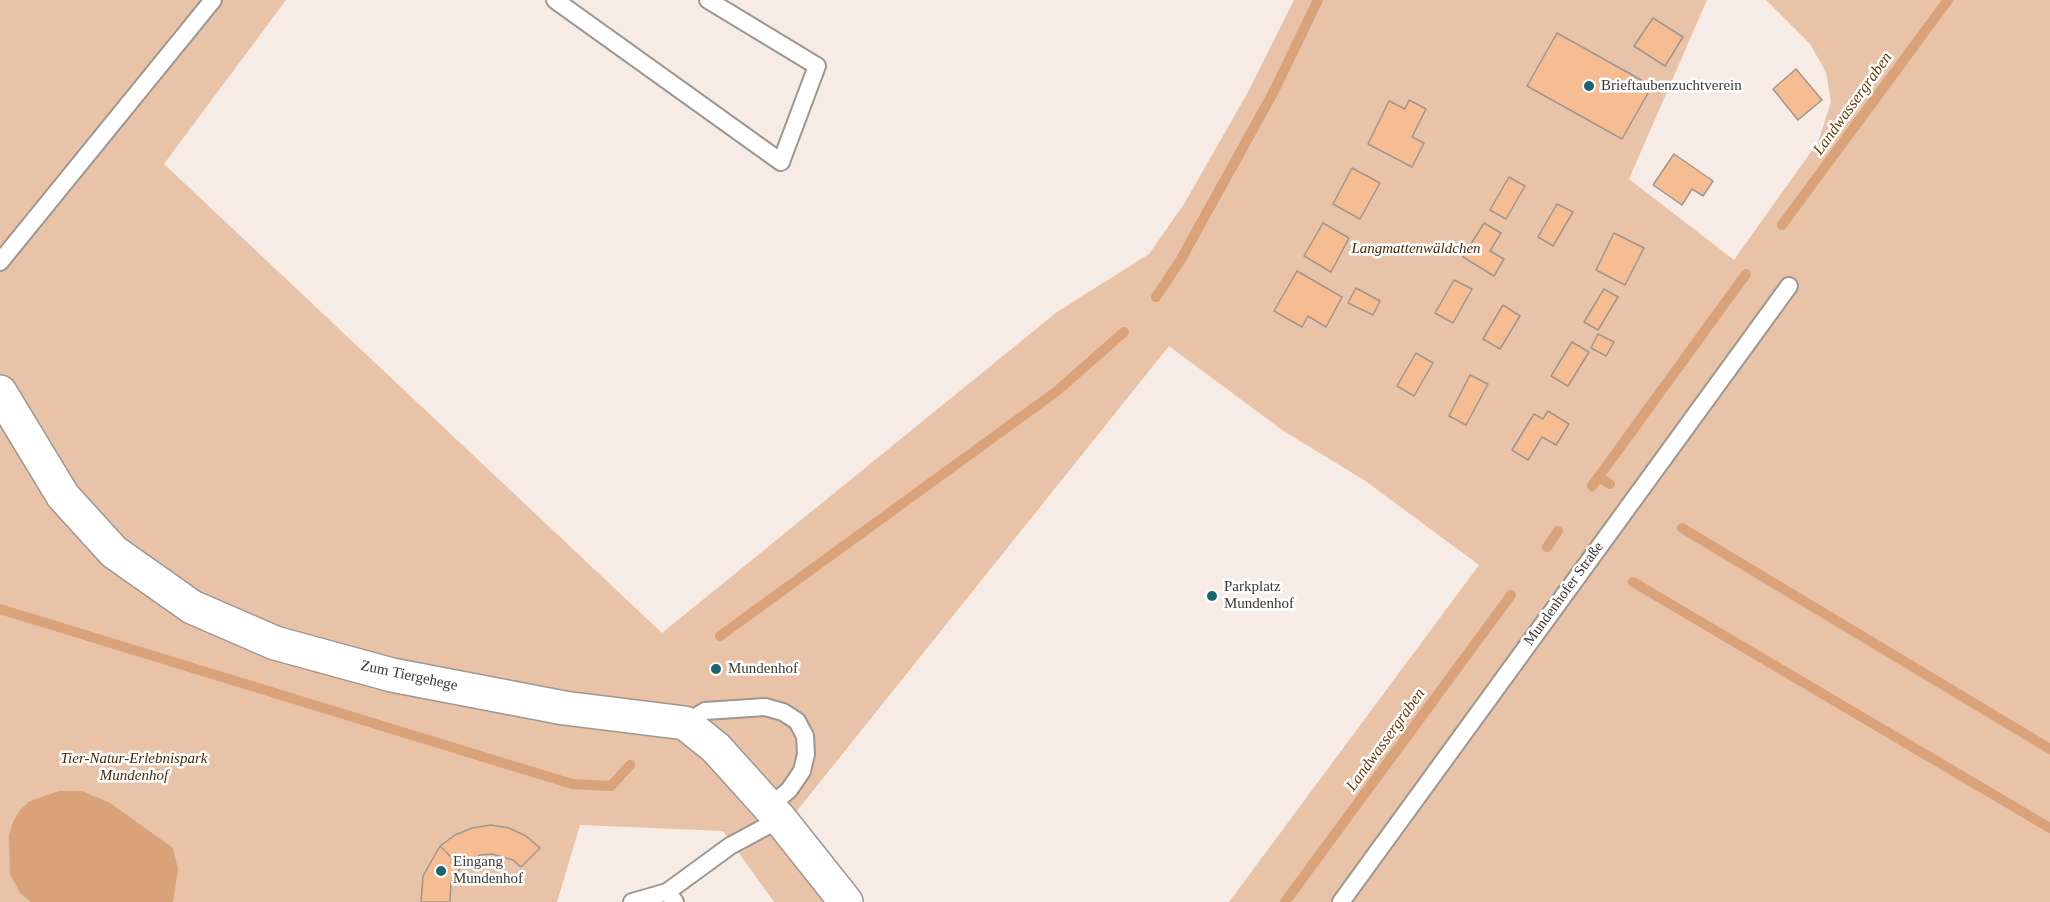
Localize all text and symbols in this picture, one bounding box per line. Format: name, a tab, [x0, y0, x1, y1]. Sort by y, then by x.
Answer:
water label: Landwassergraben	[1809, 49, 1897, 159]
place label: Brieftaubenzuchtverein	[1601, 77, 1742, 95]
marker: Brieftaubenzuchtverein	[1582, 79, 1596, 93]
park label: Langmattenwäldchen	[1351, 240, 1481, 258]
street label: Mundenhofer Straße	[1520, 539, 1608, 649]
place label: Parkplatz Mundenhof	[1224, 578, 1294, 613]
marker: Parkplatz Mundenhof	[1205, 589, 1219, 603]
street label: Zum Tiergehege	[359, 657, 459, 695]
place label: Mundenhof	[728, 660, 798, 678]
marker: Mundenhof	[709, 662, 723, 676]
water label: Landwassergraben	[1342, 685, 1430, 795]
park label: Tier-Natur-Erlebnispark Mundenhof	[61, 750, 207, 785]
place label: Eingang Mundenhof	[453, 853, 523, 888]
marker: Eingang Mundenhof	[434, 864, 448, 878]

